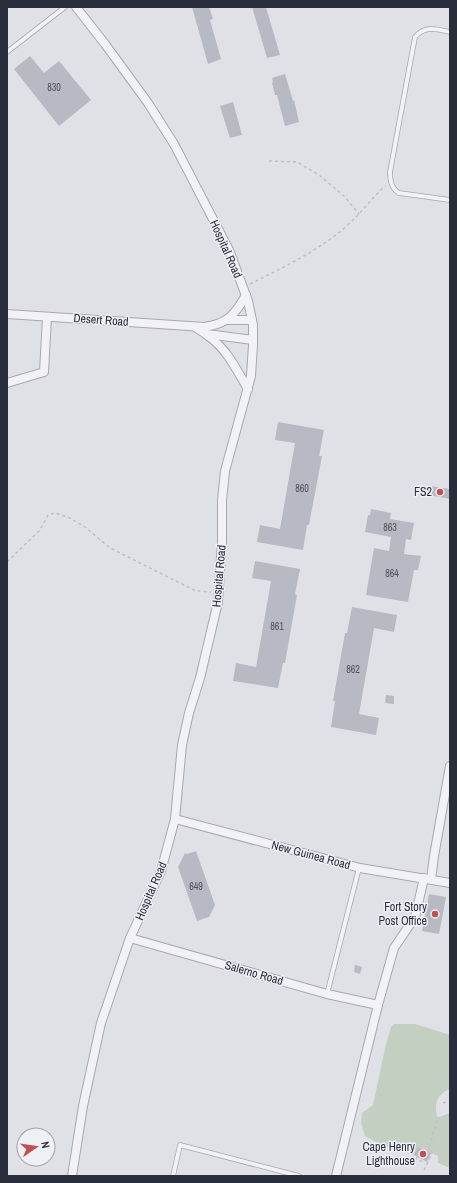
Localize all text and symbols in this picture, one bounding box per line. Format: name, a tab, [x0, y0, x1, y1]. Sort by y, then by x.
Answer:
house number: 830	[47, 81, 61, 94]
street label: Hospital Road	[206, 217, 246, 281]
street label: Desert Road	[73, 310, 129, 330]
house number: 860	[295, 482, 309, 495]
place label: FS2	[414, 484, 432, 500]
marker: FS2	[435, 487, 445, 497]
house number: 863	[383, 521, 397, 534]
street label: Hospital Road	[208, 544, 230, 608]
house number: 864	[385, 567, 399, 580]
house number: 861	[270, 620, 284, 633]
house number: 862	[346, 663, 360, 676]
street label: New Guinea Road	[270, 837, 352, 873]
street label: Hospital Road	[131, 859, 171, 923]
house number: 649	[189, 880, 203, 893]
place label: Fort Story Post Office	[378, 899, 427, 929]
marker: Fort Story Post Office	[430, 909, 440, 919]
street label: Salerno Road	[223, 957, 285, 989]
north arrow	[16, 1127, 56, 1167]
place label: Cape Henry Lighthouse	[362, 1139, 415, 1169]
text: N	[38, 1140, 53, 1149]
marker: Cape Henry Lighthouse	[418, 1149, 428, 1159]

